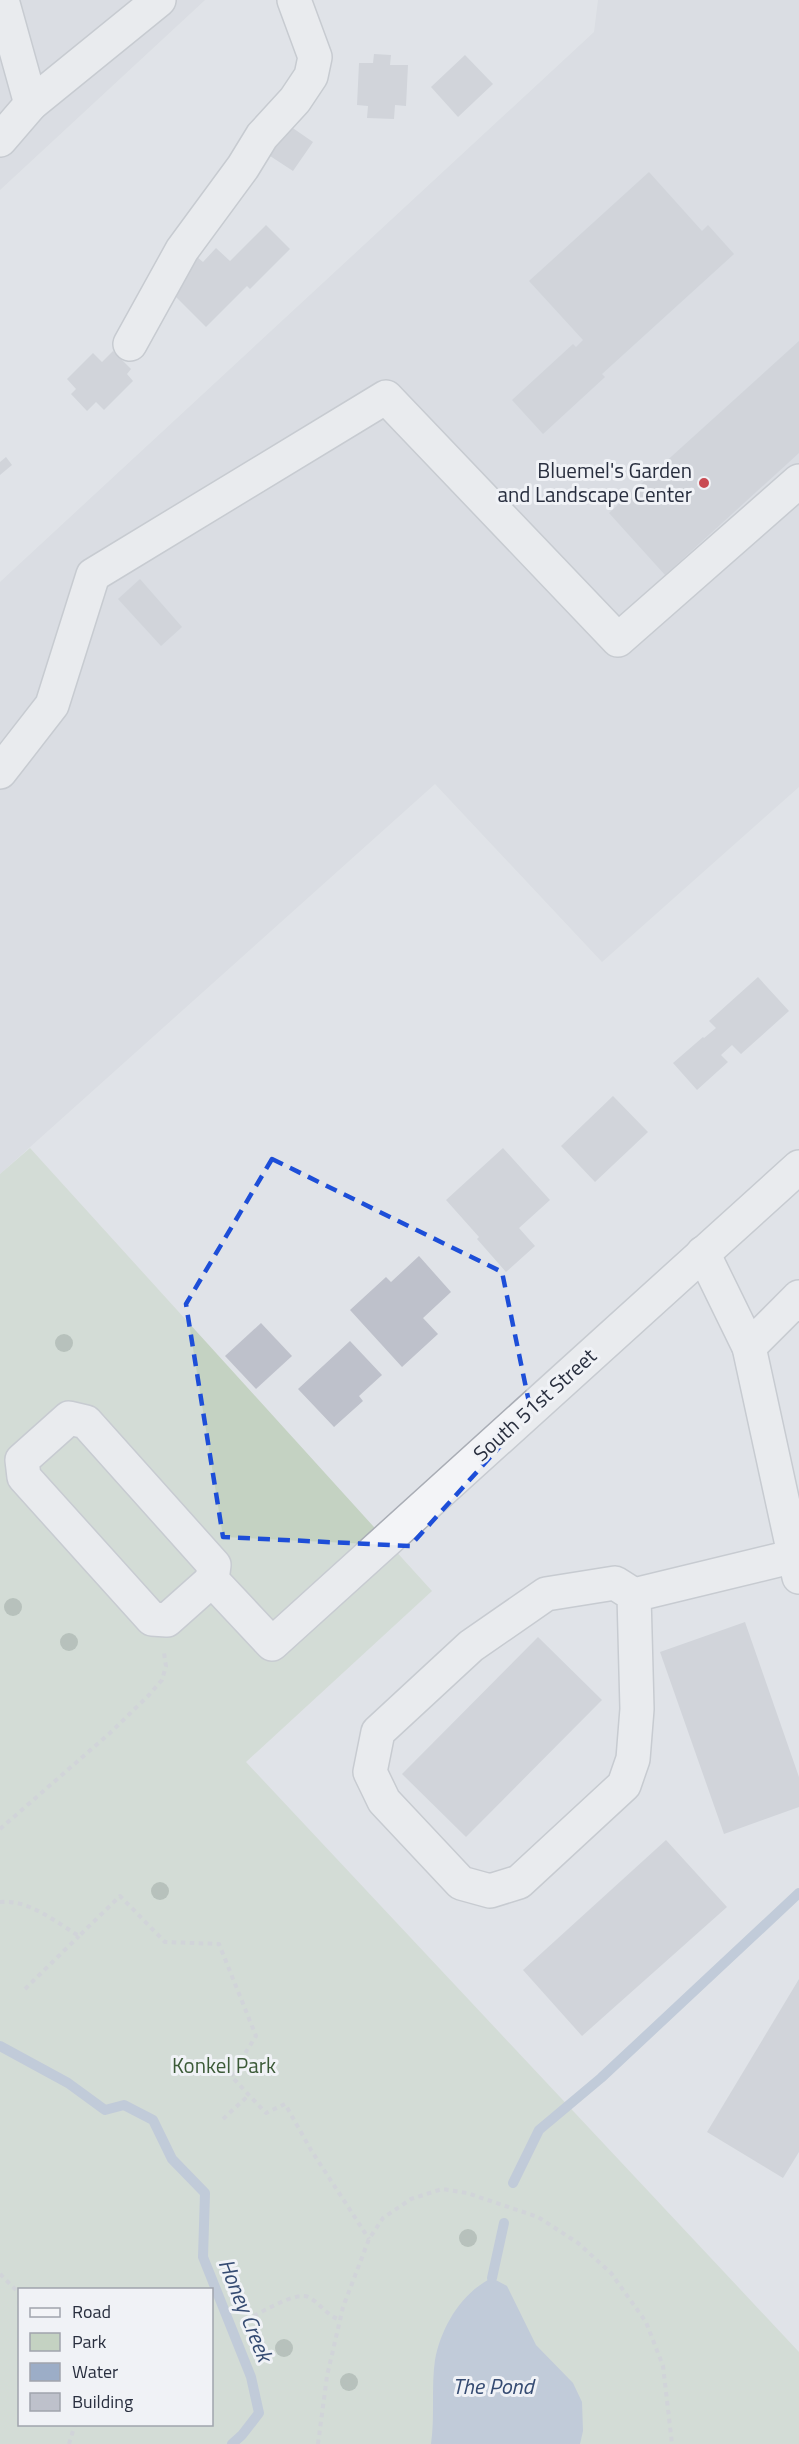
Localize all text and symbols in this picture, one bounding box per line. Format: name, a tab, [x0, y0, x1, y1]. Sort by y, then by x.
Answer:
place label: Bluemel's Garden and Landscape Center	[497, 454, 692, 510]
marker: Bluemel's Garden and Landscape Center	[697, 476, 711, 490]
street label: South 51st Street	[466, 1340, 604, 1468]
park label: Konkel Park	[172, 2049, 276, 2081]
water label: Honey Creek	[210, 2253, 283, 2369]
legend	[18, 2288, 213, 2426]
text: Road	[72, 2298, 111, 2325]
text: Park	[72, 2328, 107, 2355]
text: Water	[72, 2358, 118, 2385]
water label: The Pond	[452, 2369, 537, 2403]
text: Building	[72, 2388, 133, 2415]

